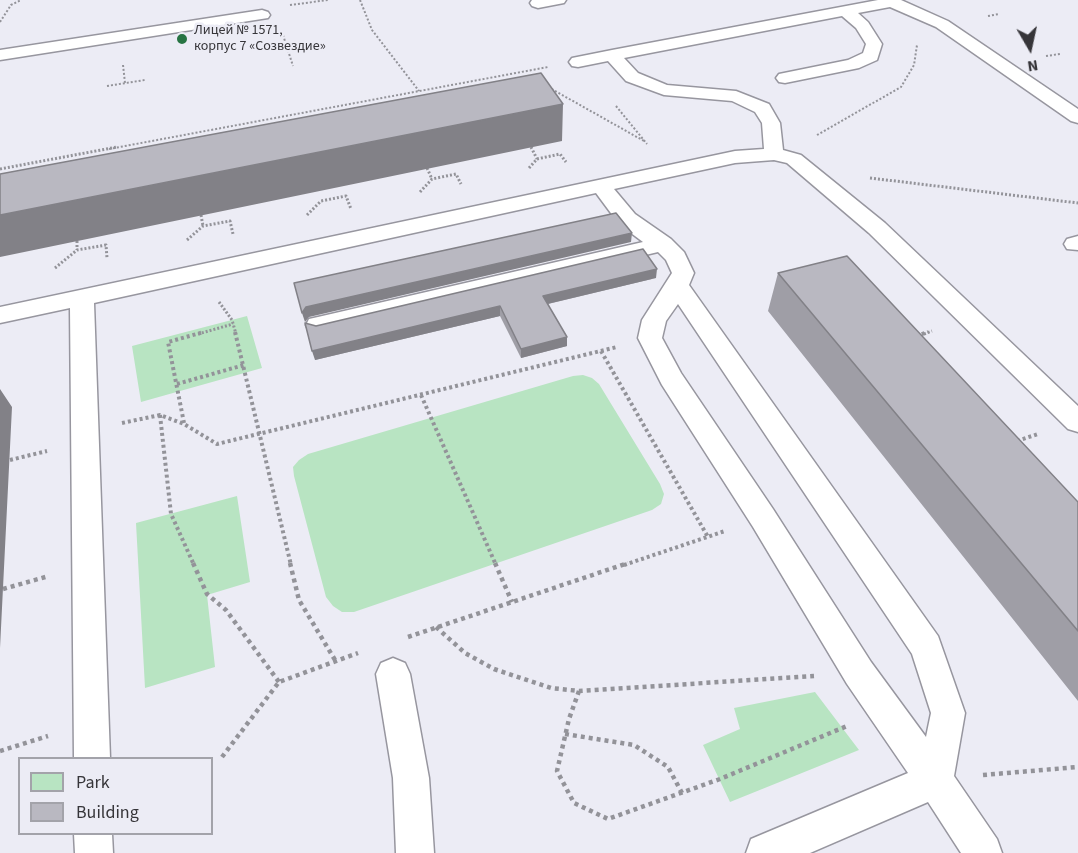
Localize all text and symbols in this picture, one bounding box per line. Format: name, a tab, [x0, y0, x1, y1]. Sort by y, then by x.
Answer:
north arrow	[1000, 18, 1060, 78]
place label: Лицей № 1571, корпус 7 «Созвездие»	[194, 23, 326, 56]
marker: Лицей № 1571, корпус 7 «Созвездие»	[175, 32, 189, 46]
text: N	[1026, 54, 1040, 77]
legend	[18, 757, 213, 835]
text: Park	[76, 770, 110, 795]
text: Building	[76, 800, 139, 825]

